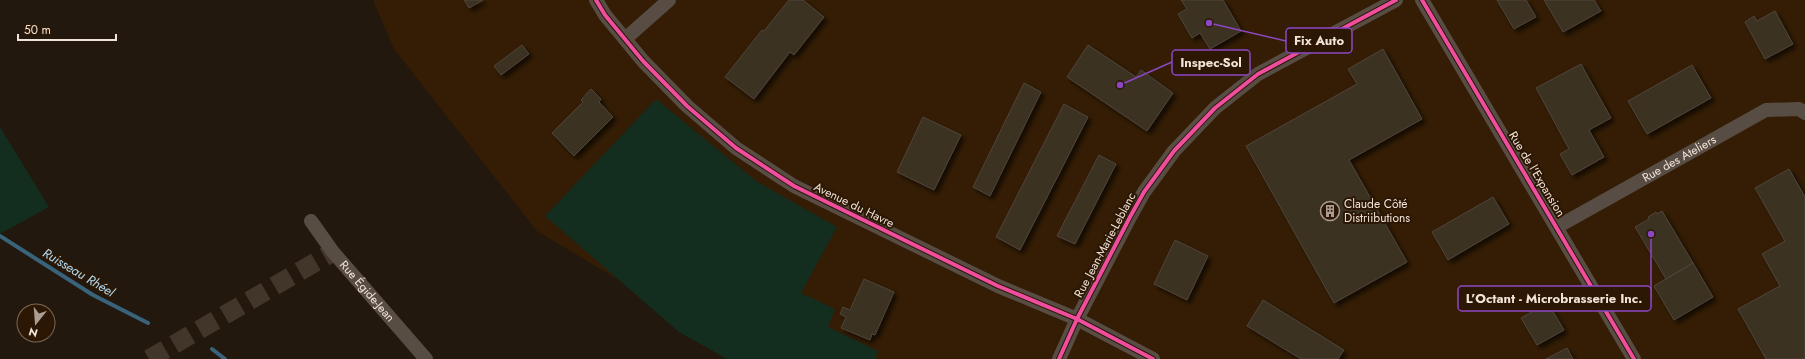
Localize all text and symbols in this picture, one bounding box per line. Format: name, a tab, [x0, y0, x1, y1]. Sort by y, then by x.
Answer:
scale bar	[18, 16, 116, 42]
text: 50 m	[24, 21, 51, 39]
callout: Fix Auto	[1286, 28, 1352, 53]
text: Fix Auto	[1294, 31, 1344, 50]
callout: Inspec-Sol	[1172, 50, 1250, 75]
text: Inspec-Sol	[1180, 53, 1242, 72]
street label: Rue de l'Expansion	[1504, 128, 1570, 220]
street label: Rue des Ateliers	[1639, 131, 1720, 187]
street label: Avenue du Havre	[811, 178, 897, 232]
street label: Rue Jean-Marie-Leblanc	[1070, 189, 1141, 301]
place label: Claude Côté Distriibutions	[1344, 195, 1410, 227]
building icon: Claude Côté Distriibutions	[1319, 200, 1341, 222]
water label: Ruisseau Rhéel	[39, 243, 119, 302]
street label: Rue Égide-Jean	[335, 257, 399, 326]
callout: L’Octant - Microbrasserie Inc.	[1458, 286, 1651, 311]
text: L’Octant - Microbrasserie Inc.	[1466, 289, 1642, 308]
north arrow	[16, 303, 56, 343]
text: N	[27, 324, 40, 341]

